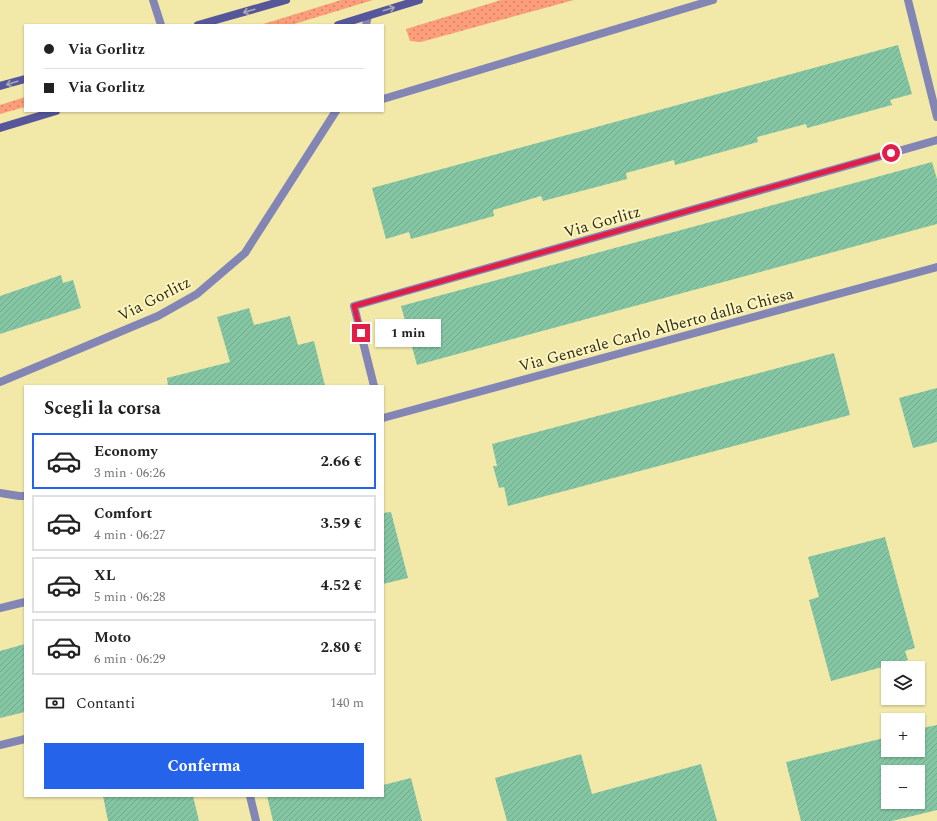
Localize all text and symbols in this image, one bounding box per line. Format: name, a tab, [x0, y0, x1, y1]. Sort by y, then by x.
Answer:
one-way arrow	[383, 5, 395, 13]
one-way arrow	[243, 7, 256, 15]
text: Via Gorlitz	[68, 38, 145, 61]
text: Via Gorlitz	[68, 76, 145, 99]
one-way arrow	[7, 79, 19, 87]
route start	[882, 144, 900, 162]
street label: Via Gorlitz	[561, 200, 644, 244]
street label: Via Gorlitz	[114, 270, 195, 328]
street label: Via Generale Carlo Alberto dalla Chiesa	[516, 282, 797, 378]
callout: 1 min	[375, 319, 441, 347]
text: 1 min	[391, 323, 425, 343]
route end	[352, 324, 370, 342]
text: Scegli la corsa	[44, 395, 161, 422]
text: Economy	[94, 440, 158, 463]
icon: car	[46, 443, 82, 479]
text: 2.66 €	[321, 450, 362, 473]
text: 3 min · 06:26	[94, 463, 166, 483]
text: Comfort	[94, 502, 152, 525]
icon: car	[46, 505, 82, 541]
text: 3.59 €	[321, 512, 362, 535]
text: 4 min · 06:27	[94, 525, 166, 545]
text: XL	[94, 564, 115, 587]
icon: car	[46, 567, 82, 603]
text: 4.52 €	[321, 574, 362, 597]
text: 5 min · 06:28	[94, 587, 166, 607]
text: Moto	[94, 626, 131, 649]
icon: car	[46, 629, 82, 665]
text: 2.80 €	[321, 636, 362, 659]
text: 6 min · 06:29	[94, 649, 166, 669]
map controls	[881, 661, 925, 809]
button: layers	[881, 661, 925, 705]
icon: cash	[44, 692, 66, 714]
text: Contanti	[76, 692, 135, 715]
text: 140 m	[330, 693, 364, 713]
button: +	[881, 713, 925, 757]
button: Conferma	[44, 743, 364, 789]
button: −	[881, 765, 925, 809]

